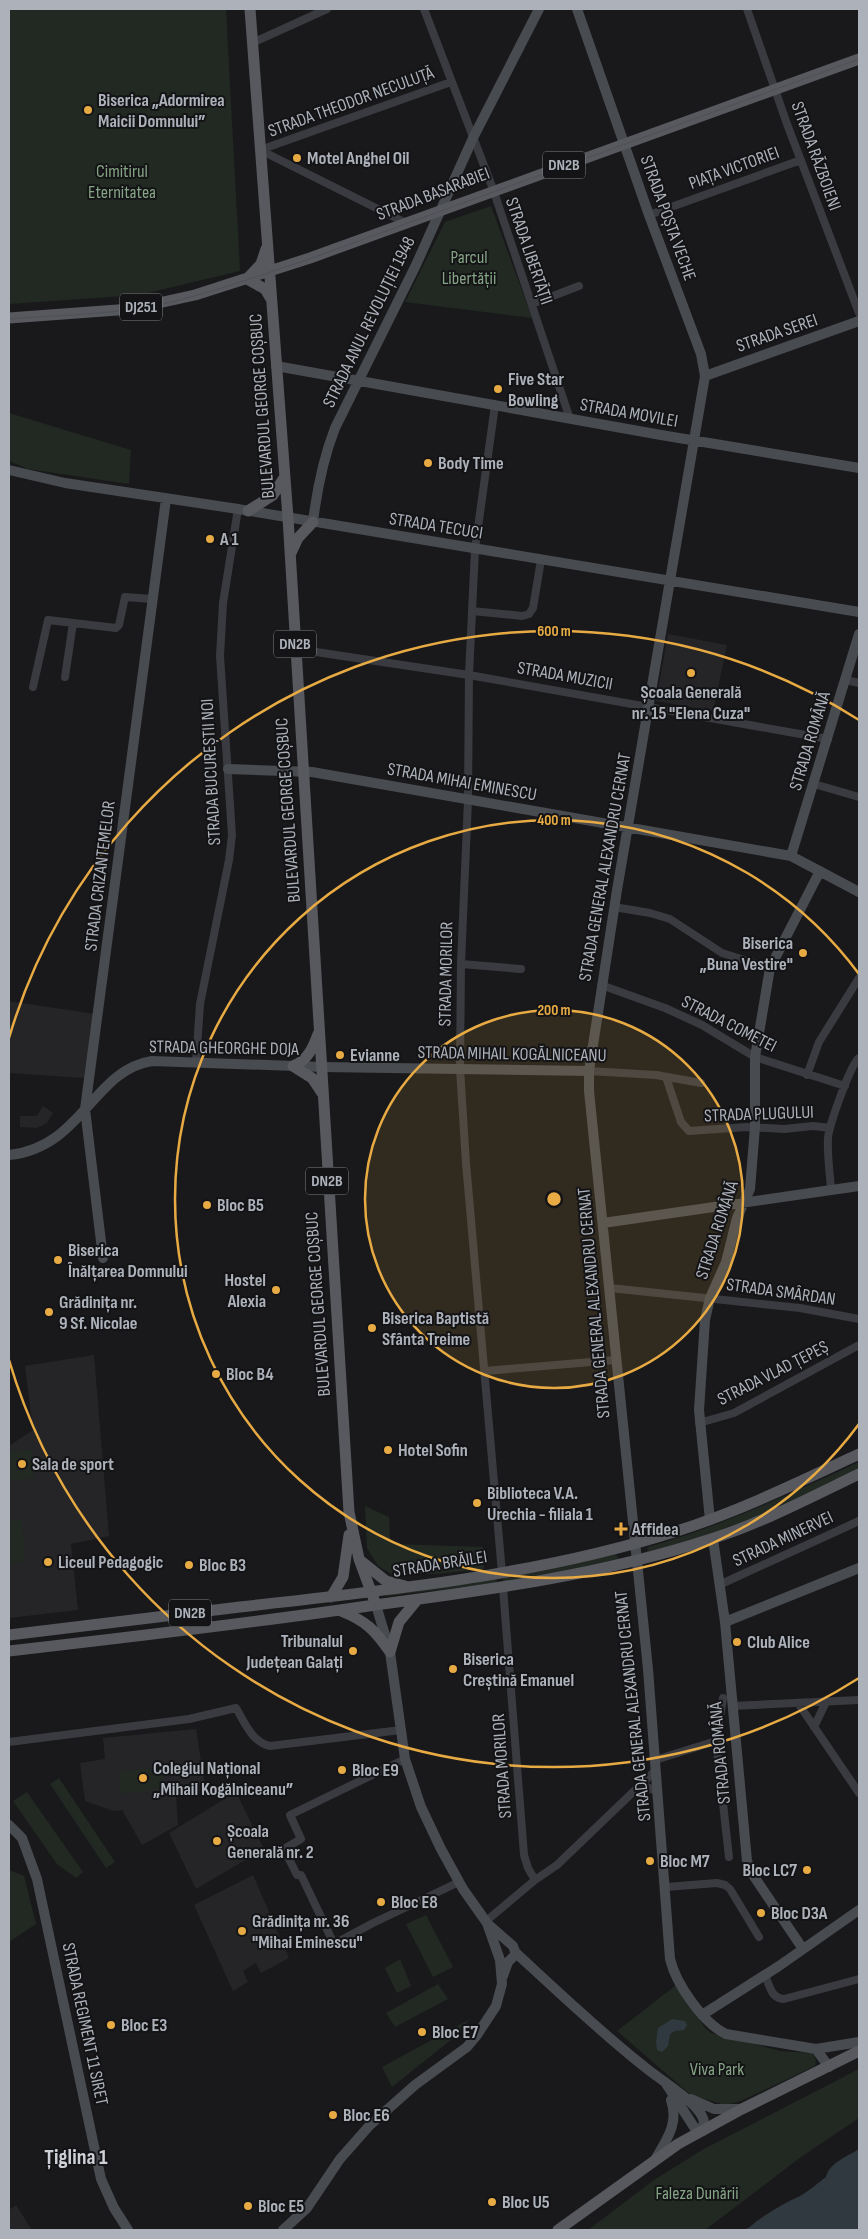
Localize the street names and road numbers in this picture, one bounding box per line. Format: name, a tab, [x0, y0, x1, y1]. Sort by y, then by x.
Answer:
street label: STRADA THEODOR NECULUȚĂ	[265, 62, 437, 142]
street label: STRADA RĂZBOIENI	[787, 99, 845, 213]
street label: PIAȚA VICTORIEI	[686, 142, 782, 194]
road number: DN2B	[543, 152, 585, 178]
street label: STRADA POȘTA VECHE	[636, 153, 700, 283]
street label: STRADA BASARABIEI	[373, 163, 493, 225]
street label: STRADA LIBERTĂȚII	[501, 195, 557, 307]
street label: STRADA ANUL REVOLUȚIEI 1948	[318, 233, 420, 411]
road number: DJ251	[120, 294, 162, 320]
street label: STRADA SEREI	[734, 309, 820, 357]
street label: BULEVARDUL GEORGE COȘBUC	[245, 313, 279, 499]
street label: STRADA MOVILEI	[579, 394, 679, 432]
street label: STRADA TECUCI	[388, 508, 484, 544]
road number: DN2B	[274, 630, 316, 658]
street label: STRADA MUZICII	[516, 657, 614, 695]
street label: STRADA ROMÂNĂ	[785, 689, 835, 793]
street label: STRADA BUCUREȘTII NOI	[197, 698, 225, 846]
street label: BULEVARDUL GEORGE COȘBUC	[271, 717, 305, 903]
street label: STRADA GENERAL ALEXANDRU CERNAT	[575, 751, 635, 983]
street label: STRADA MIHAI EMINESCU	[386, 759, 538, 805]
street label: STRADA CRIZANTEMELOR	[80, 800, 120, 952]
street label: STRADA MORILOR	[435, 921, 457, 1027]
street label: STRADA COMETEI	[678, 991, 780, 1057]
street label: STRADA GHEORGHE DOJA	[149, 1036, 299, 1060]
street label: STRADA MIHAIL KOGĂLNICEANU	[417, 1042, 607, 1066]
street label: STRADA PLUGULUI	[704, 1102, 814, 1126]
road number: DN2B	[306, 1168, 348, 1194]
street label: STRADA ROMÂNĂ	[691, 1178, 743, 1282]
street label: STRADA GENERAL ALEXANDRU CERNAT	[573, 1187, 615, 1419]
street label: BULEVARDUL GEORGE COȘBUC	[301, 1211, 335, 1397]
street label: STRADA SMÂRDAN	[725, 1274, 837, 1310]
street label: STRADA VLAD ȚEPEȘ	[714, 1336, 832, 1410]
street label: STRADA MINERVEI	[730, 1507, 836, 1571]
street label: STRADA BRĂILEI	[391, 1546, 489, 1582]
street label: STRADA GENERAL ALEXANDRU CERNAT	[610, 1590, 656, 1822]
road number: DN2B	[169, 1600, 211, 1626]
street label: STRADA ROMÂNĂ	[705, 1701, 735, 1805]
street label: STRADA MORILOR	[488, 1713, 516, 1819]
street label: STRADA REGIMENT 11 SIRET	[58, 1941, 112, 2107]

